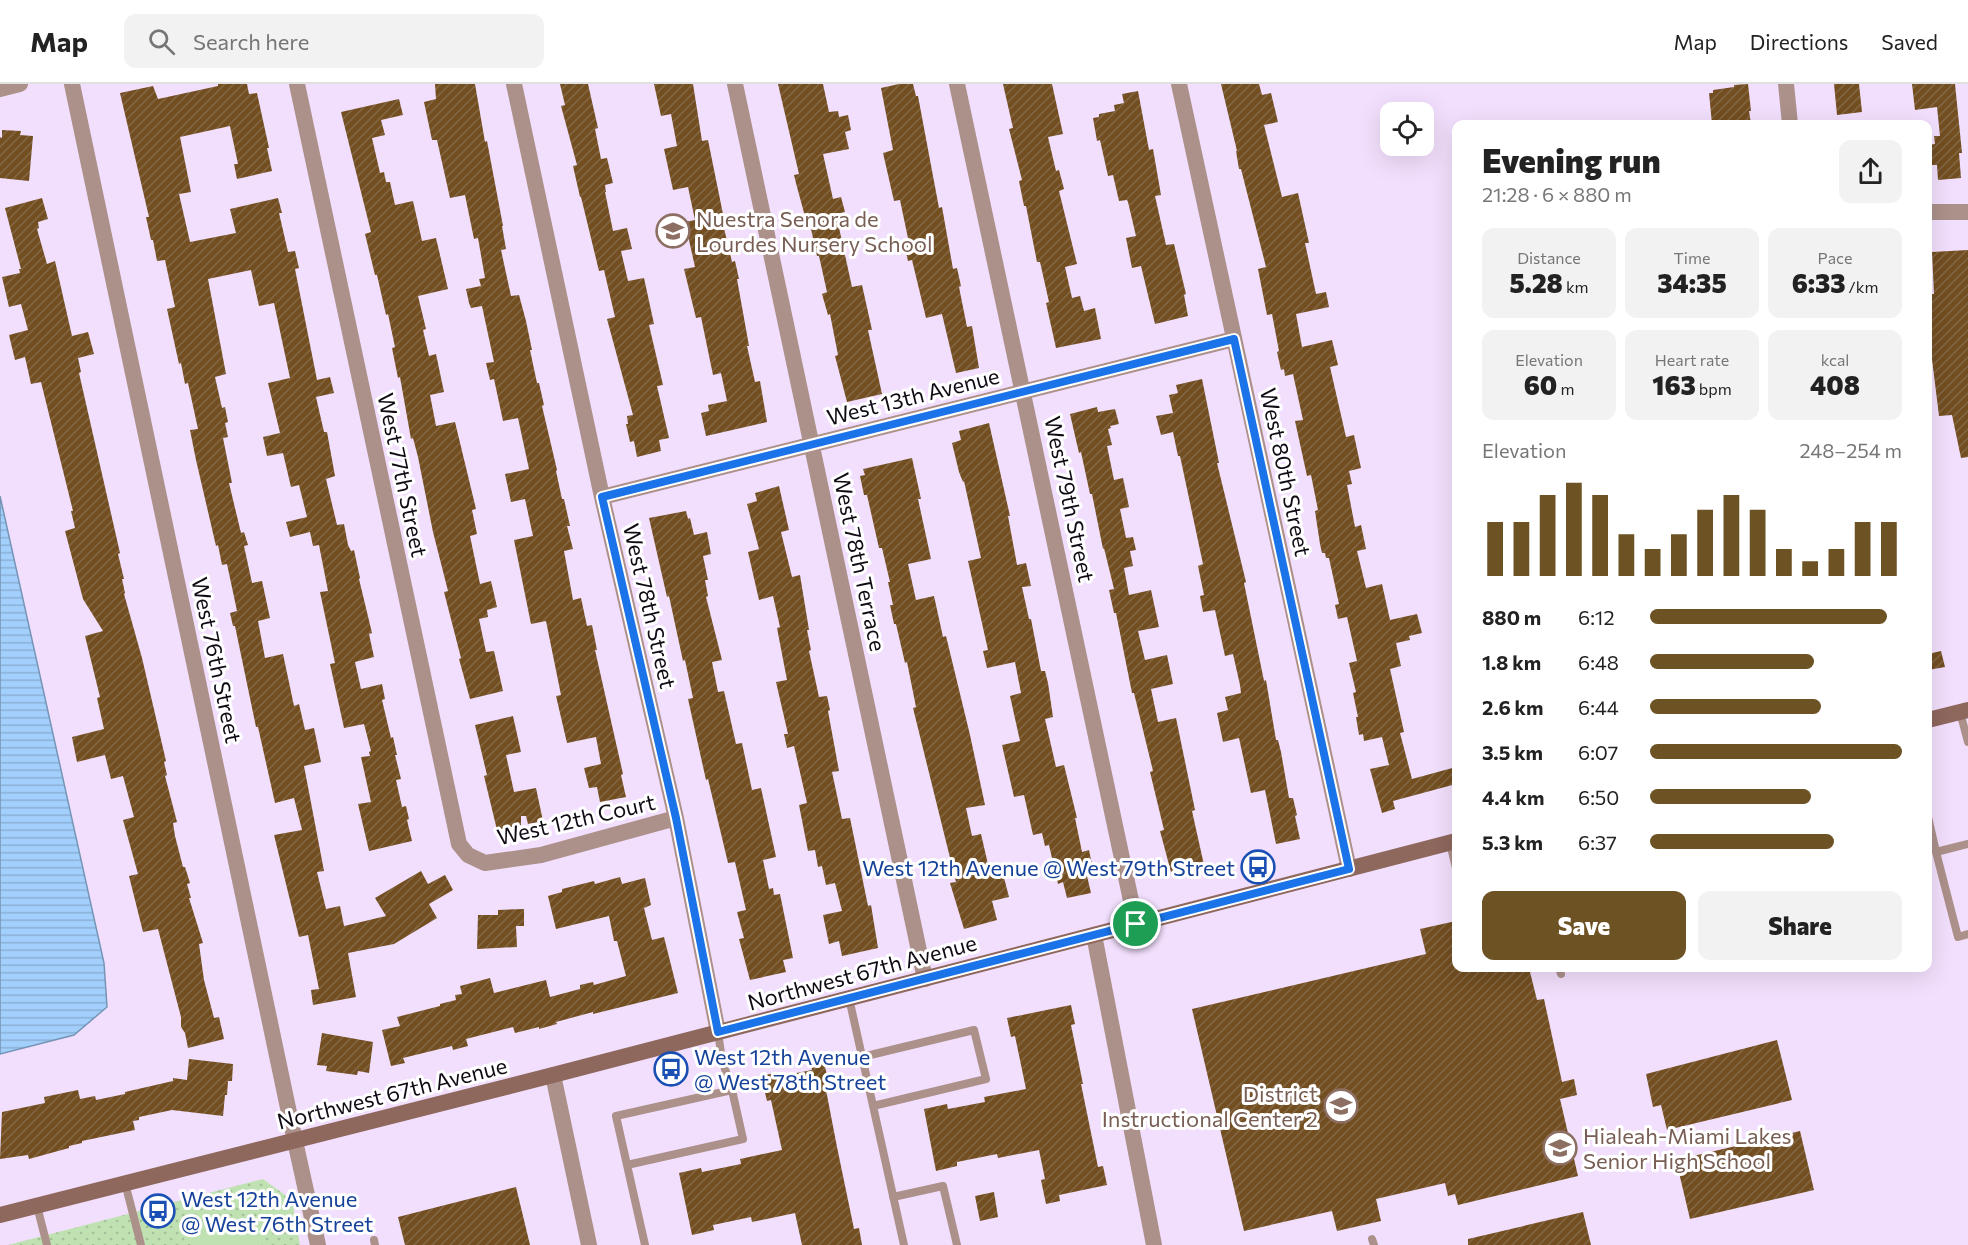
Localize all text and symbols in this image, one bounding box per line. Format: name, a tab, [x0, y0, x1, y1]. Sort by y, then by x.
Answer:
search box	[124, 14, 544, 68]
text: Map	[30, 24, 88, 58]
icon: search	[145, 25, 178, 58]
text: Search here	[193, 28, 309, 55]
text: Map	[1674, 29, 1717, 54]
text: Directions	[1750, 29, 1848, 54]
text: Saved	[1881, 29, 1938, 54]
map controls	[1380, 102, 1434, 156]
button: locate	[1380, 102, 1434, 156]
text: Evening run	[1482, 139, 1661, 180]
button: share	[1839, 140, 1902, 203]
text: 21:28 · 6 × 880 m	[1482, 182, 1632, 206]
place label: Nuestra Senora de Lourdes Nursery School	[696, 205, 933, 257]
school or university icon: Nuestra Senora de Lourdes Nursery School	[655, 213, 691, 249]
text: Distance	[1517, 248, 1581, 267]
text: Time	[1674, 248, 1710, 267]
text: Pace	[1818, 248, 1852, 267]
text: 5.28	[1509, 267, 1563, 298]
text: 34:35	[1657, 267, 1727, 298]
text: 6:33	[1792, 267, 1846, 298]
text: km	[1563, 277, 1589, 296]
text: /km	[1846, 277, 1878, 296]
text: Elevation	[1515, 350, 1583, 369]
text: Heart rate	[1655, 350, 1729, 369]
text: kcal	[1821, 350, 1849, 369]
street label: West 13th Avenue	[824, 362, 1002, 430]
text: 60	[1524, 369, 1557, 400]
text: 163	[1652, 369, 1696, 400]
text: 408	[1810, 369, 1860, 400]
text: m	[1557, 379, 1574, 398]
text: bpm	[1696, 379, 1732, 398]
street label: West 80th Street	[1255, 385, 1317, 559]
street label: West 77th Street	[372, 391, 434, 559]
street label: West 79th Street	[1039, 414, 1101, 584]
text: Elevation	[1482, 438, 1567, 462]
text: 248–254 m	[1799, 438, 1902, 462]
street label: West 78th Terrace	[828, 470, 892, 654]
street label: West 78th Street	[618, 521, 682, 691]
street label: West 76th Street	[186, 575, 248, 745]
text: 880 m	[1482, 605, 1541, 629]
text: 6:12	[1578, 605, 1615, 629]
text: 1.8 km	[1482, 650, 1541, 674]
text: 6:48	[1578, 650, 1619, 674]
text: 2.6 km	[1482, 695, 1543, 719]
text: 6:44	[1578, 695, 1619, 719]
text: 3.5 km	[1482, 740, 1543, 764]
text: 6:07	[1578, 740, 1618, 764]
text: 4.4 km	[1482, 785, 1544, 809]
text: 6:50	[1578, 785, 1619, 809]
street label: West 12th Court	[494, 788, 658, 850]
text: 5.3 km	[1482, 830, 1543, 854]
text: 6:37	[1578, 830, 1617, 854]
bus stop icon: West 12th Avenue @ West 79th Street	[1240, 849, 1276, 885]
place label: West 12th Avenue @ West 79th Street	[862, 854, 1235, 881]
button: Save	[1482, 891, 1686, 960]
button: Share	[1698, 891, 1902, 960]
pin	[1110, 898, 1161, 949]
icon: arrive	[1119, 907, 1152, 940]
street label: Northwest 67th Avenue	[745, 928, 979, 1016]
place label: West 12th Avenue @ West 78th Street	[694, 1043, 886, 1095]
street label: Northwest 67th Avenue	[274, 1051, 510, 1135]
bus stop icon: West 12th Avenue @ West 78th Street	[653, 1051, 689, 1087]
place label: District Instructional Center 2	[1102, 1080, 1318, 1132]
school or university icon: District Instructional Center 2	[1323, 1088, 1359, 1124]
place label: Hialeah-Miami Lakes Senior High School	[1583, 1122, 1792, 1174]
school or university icon: Hialeah-Miami Lakes Senior High School	[1542, 1130, 1578, 1166]
place label: West 12th Avenue @ West 76th Street	[181, 1185, 373, 1237]
bus stop icon: West 12th Avenue @ West 76th Street	[140, 1193, 176, 1229]

